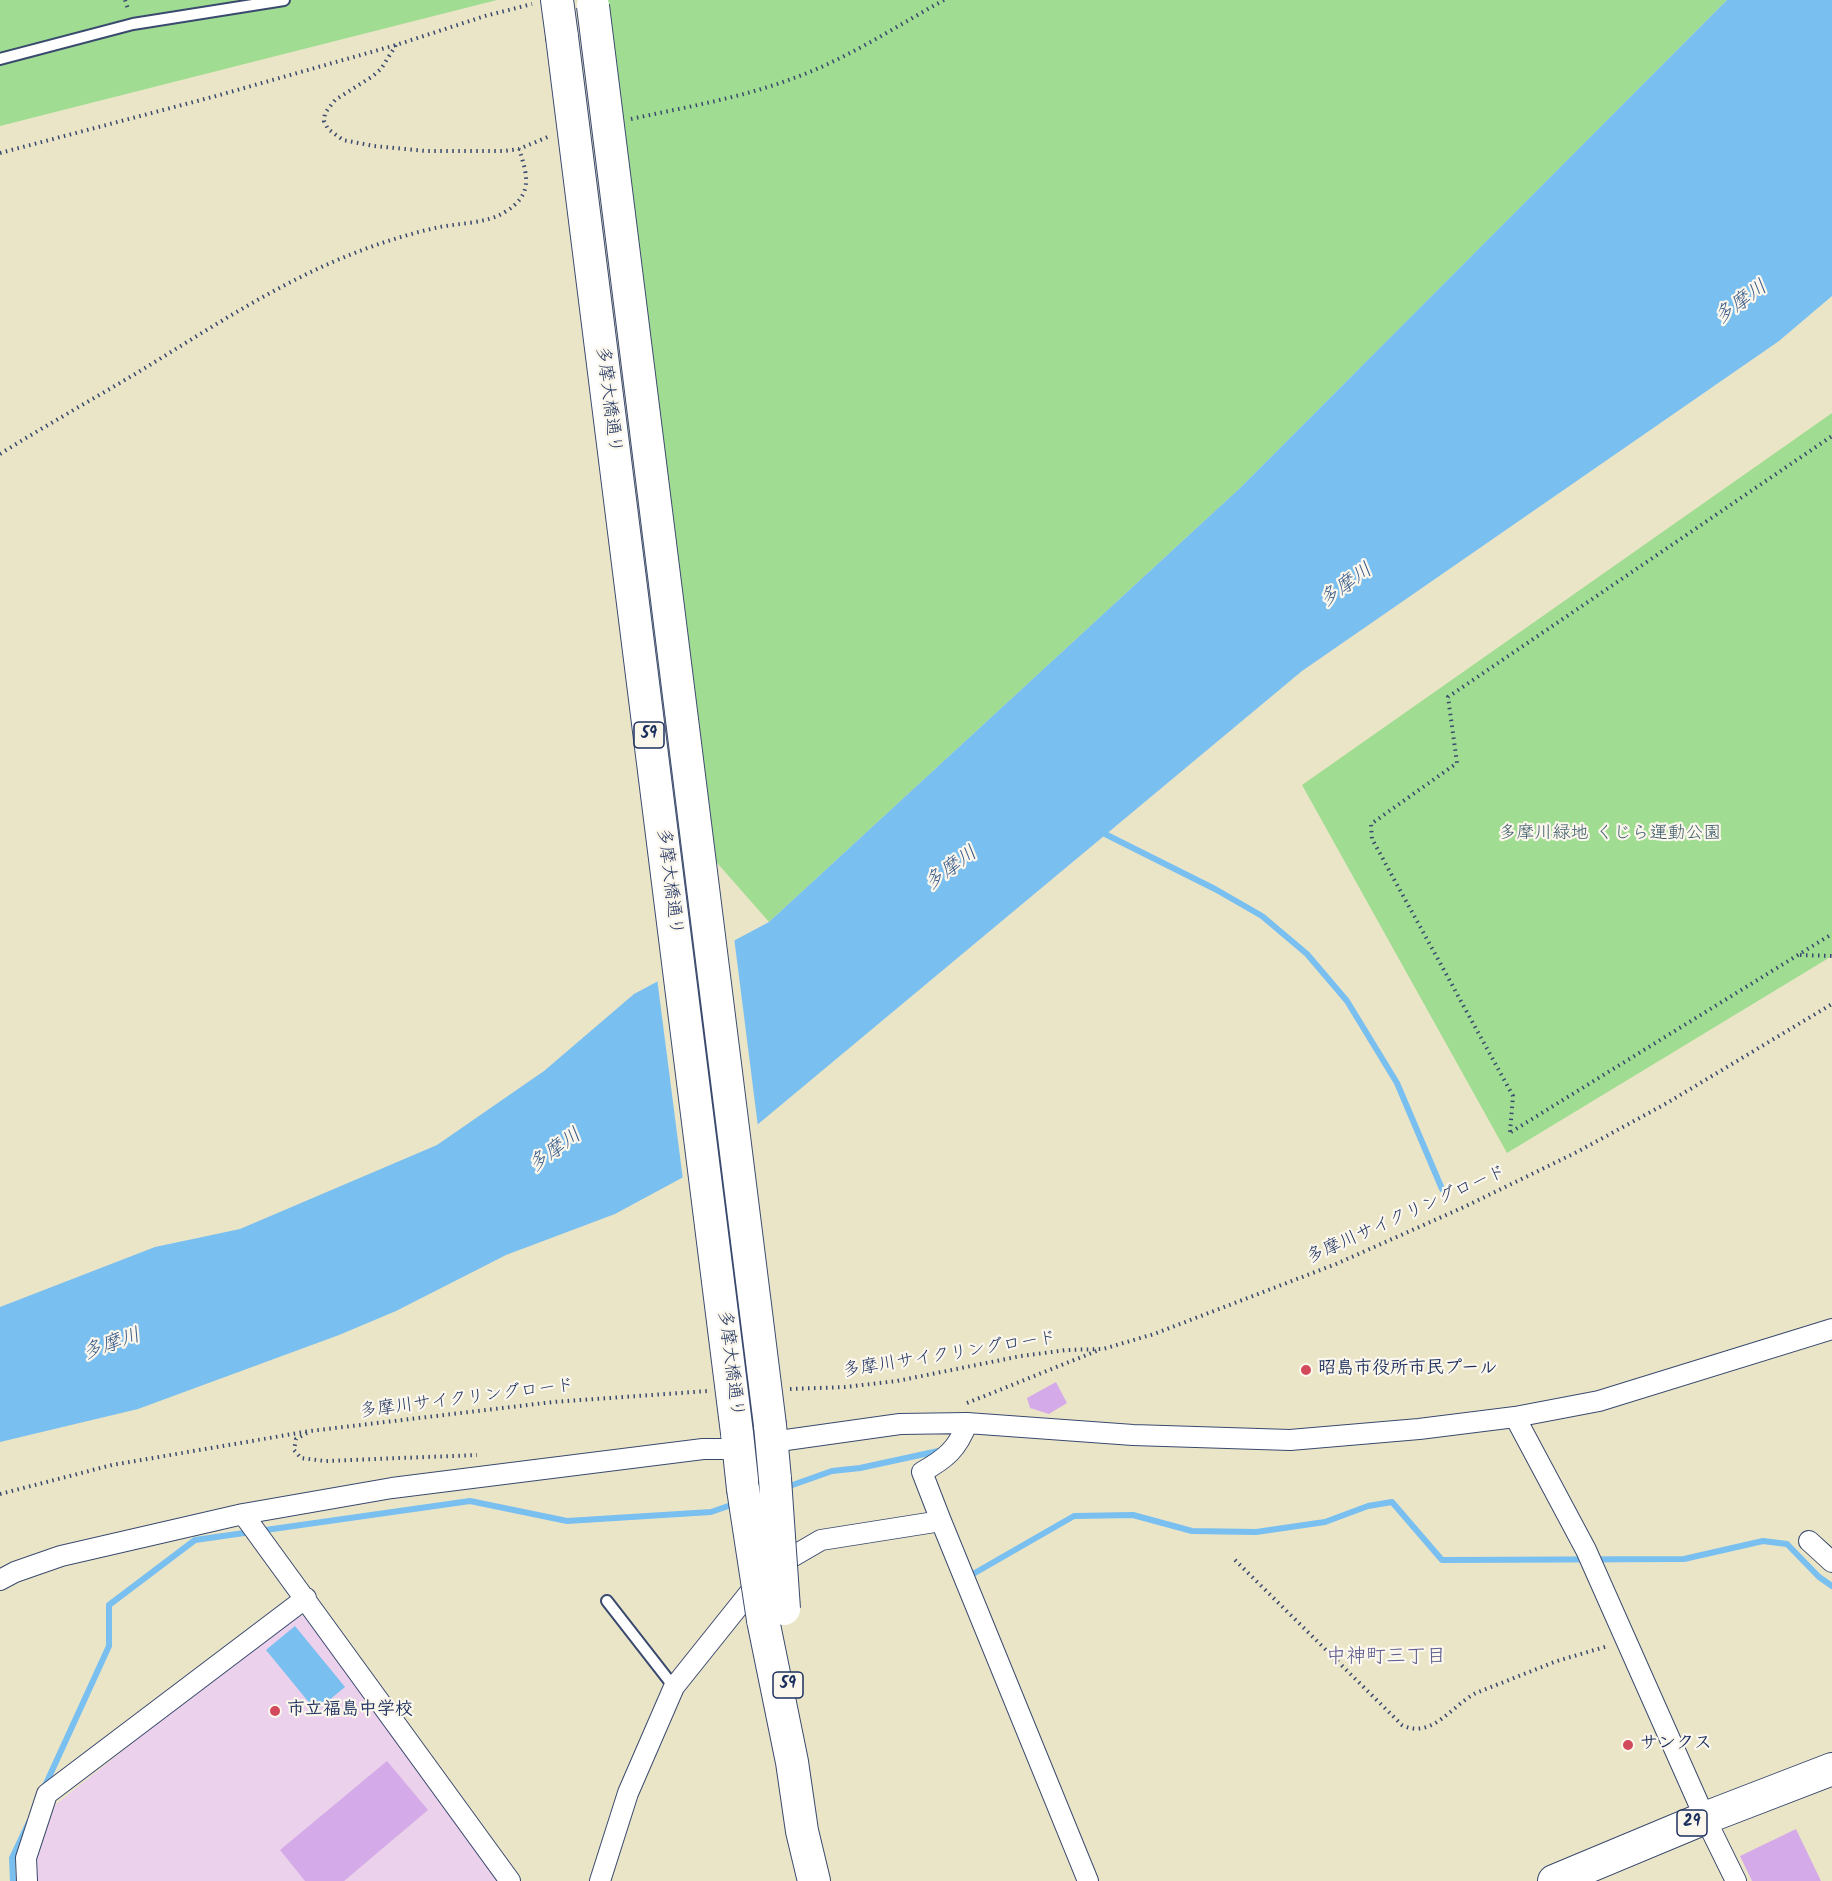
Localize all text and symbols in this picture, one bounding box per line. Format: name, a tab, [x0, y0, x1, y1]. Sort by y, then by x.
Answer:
water label: 多摩川	[1711, 277, 1773, 331]
street label: 多摩大橋通り	[590, 345, 624, 455]
water label: 多摩川	[1316, 560, 1378, 614]
road number: 59	[634, 722, 664, 748]
park label: 多摩川緑地 くじら運動公園	[1498, 824, 1722, 846]
street label: 多摩大橋通り	[651, 827, 685, 937]
water label: 多摩川	[921, 843, 983, 897]
water label: 多摩川	[525, 1125, 587, 1179]
street label: 多摩川サイクリングロード	[1304, 1162, 1510, 1270]
street label: 多摩大橋通り	[712, 1309, 746, 1419]
water label: 多摩川	[80, 1325, 144, 1367]
street label: 多摩川サイクリングロード	[842, 1328, 1058, 1384]
place label: 昭島市役所市民プール	[1318, 1359, 1497, 1381]
marker: 昭島市役所市民プール	[1299, 1363, 1313, 1377]
street label: 多摩川サイクリングロード	[358, 1376, 576, 1424]
district label: 中神町三丁目	[1326, 1647, 1446, 1671]
road number: 59	[773, 1672, 803, 1698]
place label: 市立福島中学校	[287, 1700, 413, 1722]
marker: 市立福島中学校	[268, 1704, 282, 1718]
place label: サンクス	[1640, 1734, 1712, 1756]
marker: サンクス	[1621, 1738, 1635, 1752]
road number: 29	[1677, 1810, 1707, 1836]

